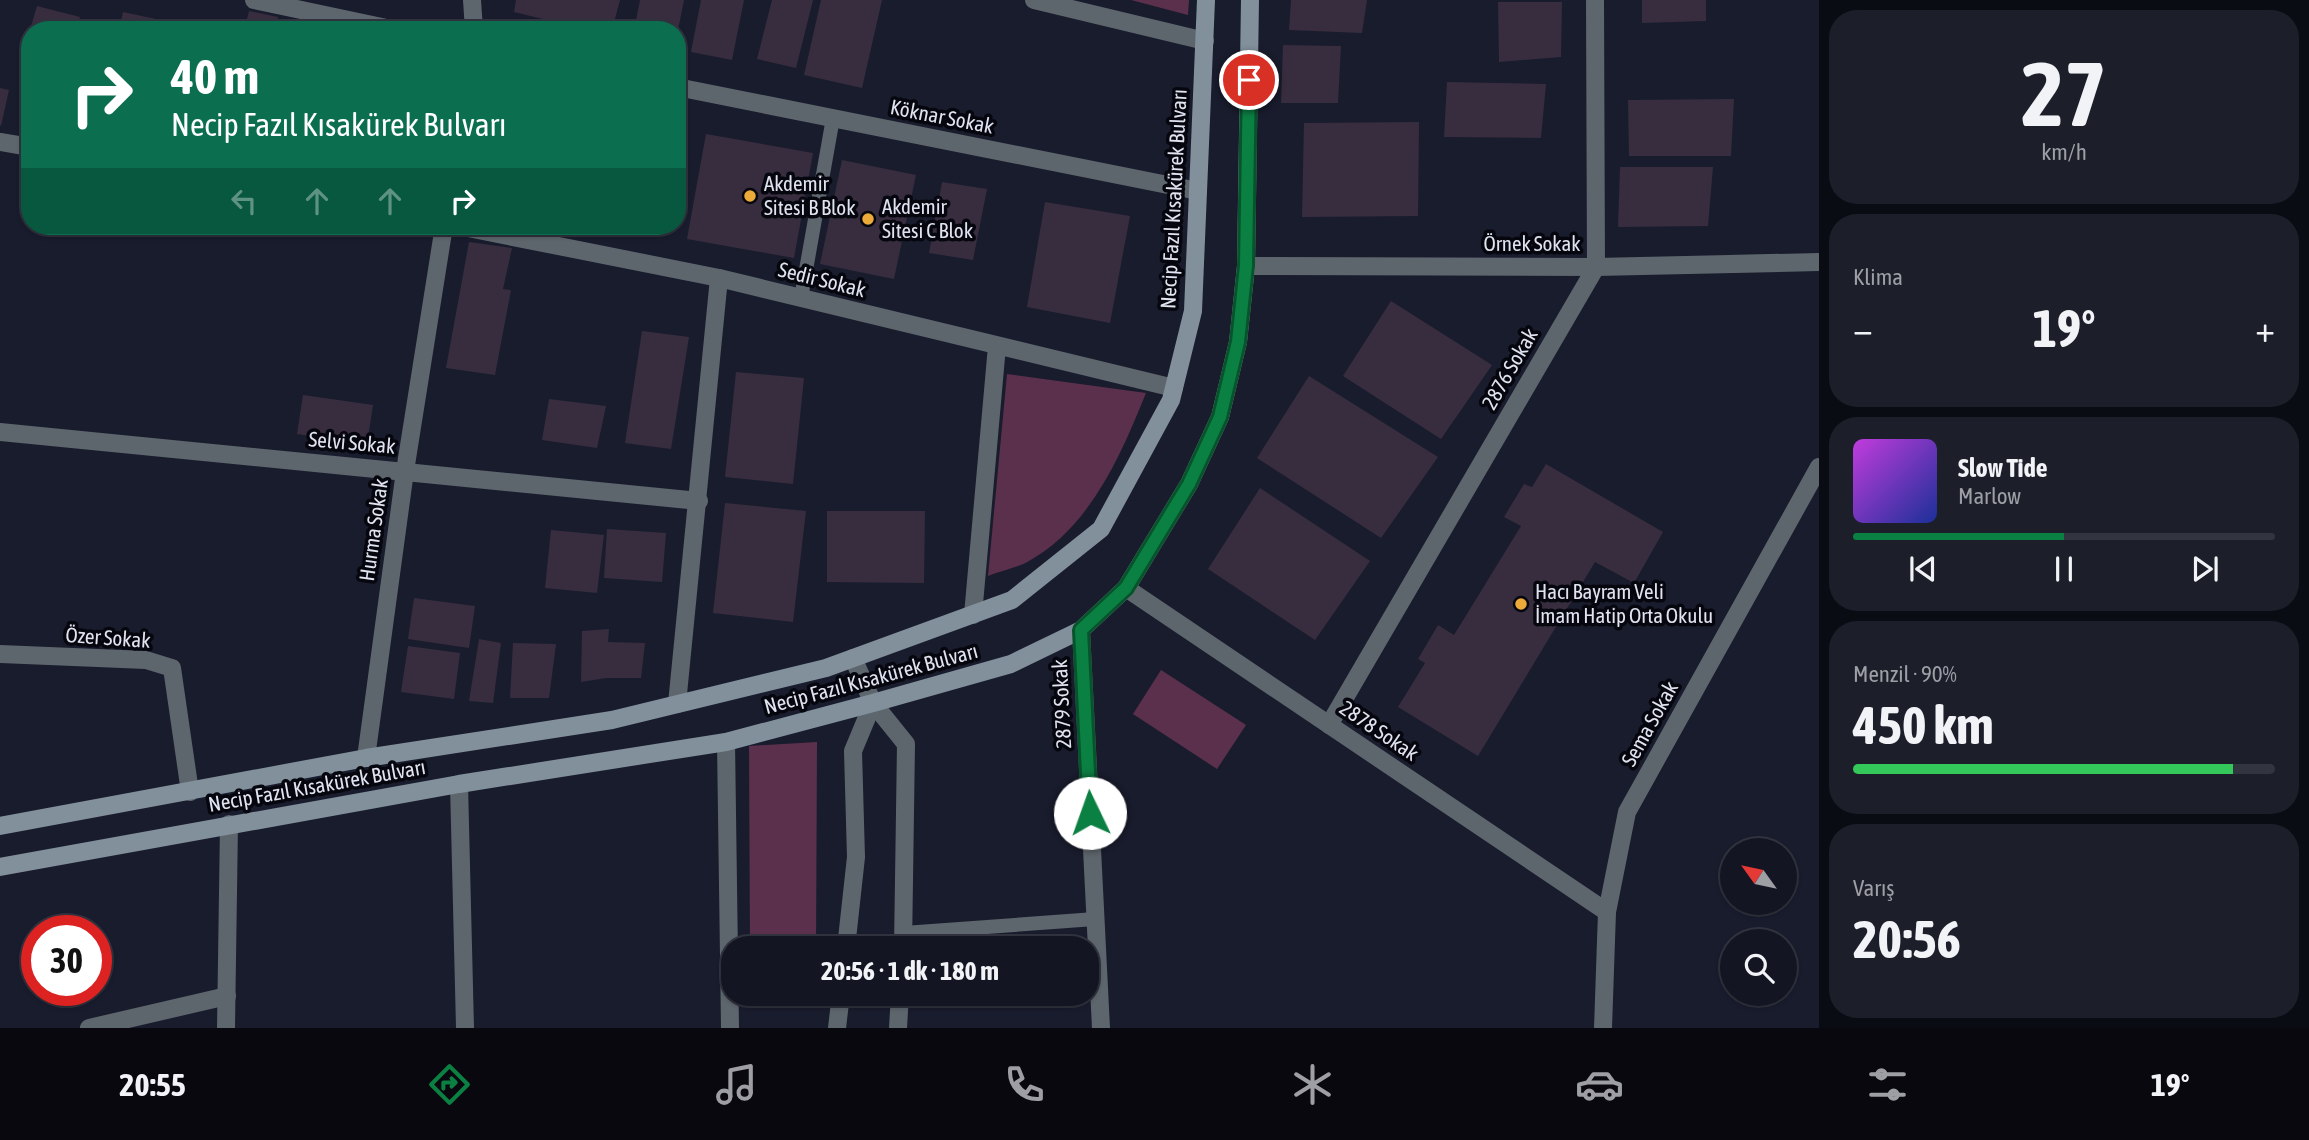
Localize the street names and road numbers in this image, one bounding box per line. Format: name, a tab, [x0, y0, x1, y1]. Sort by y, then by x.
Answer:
street label: Necip Fazıl Kısakürek Bulvarı	[1155, 88, 1191, 309]
street label: Köknar Sokak	[888, 94, 996, 138]
street label: Örnek Sokak	[1483, 231, 1581, 255]
street label: Sedir Sokak	[776, 257, 868, 301]
street label: 2876 Sokak	[1476, 324, 1542, 413]
street label: Selvi Sokak	[308, 426, 396, 458]
street label: Hurma Sokak	[354, 477, 392, 583]
street label: Özer Sokak	[65, 622, 151, 652]
street label: Necip Fazıl Kısakürek Bulvarı	[761, 638, 980, 718]
street label: 2879 Sokak	[1047, 659, 1075, 749]
street label: Sema Sokak	[1616, 677, 1682, 770]
street label: 2878 Sokak	[1336, 695, 1423, 765]
street label: Necip Fazıl Kısakürek Bulvarı	[206, 754, 427, 816]

